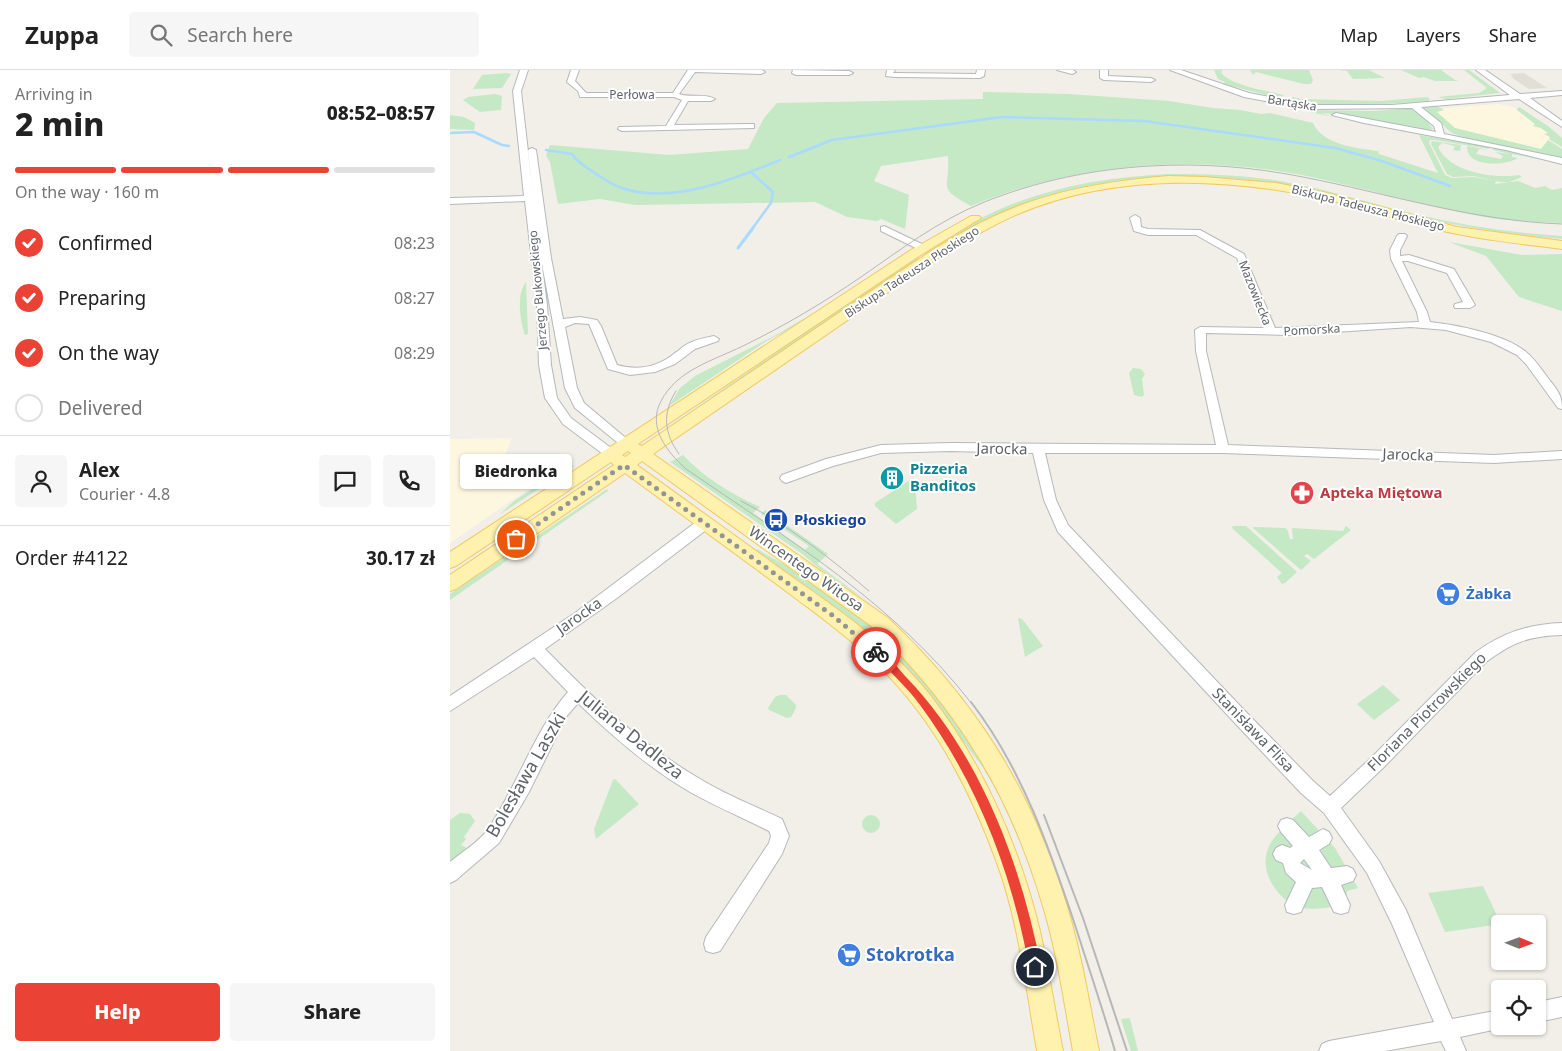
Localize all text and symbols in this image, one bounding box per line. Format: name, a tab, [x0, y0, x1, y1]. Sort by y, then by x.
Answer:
search box	[129, 12, 479, 57]
text: Zuppa	[25, 18, 99, 51]
icon: search	[147, 21, 175, 49]
text: Search here	[187, 22, 293, 48]
text: Map	[1340, 23, 1378, 47]
text: Layers	[1406, 23, 1461, 47]
text: Share	[1489, 23, 1537, 47]
text: Arriving in	[15, 83, 93, 105]
street label: Perłowa	[609, 86, 655, 103]
street label: Bartąska	[1266, 90, 1318, 115]
text: 08:52–08:57	[327, 100, 435, 126]
text: 2 min	[15, 102, 104, 145]
street label: Biskupa Tadeusza Płoskiego	[1290, 180, 1446, 235]
text: On the way · 160 m	[15, 181, 159, 203]
street label: Biskupa Tadeusza Płoskiego	[841, 222, 982, 322]
icon: check	[15, 229, 43, 257]
text: Confirmed	[58, 230, 153, 256]
street label: Jerzego Bukowskiego	[524, 230, 551, 352]
text: 08:23	[394, 232, 435, 254]
street label: Mazowiecka	[1235, 258, 1276, 328]
icon: check	[15, 284, 43, 312]
text: Preparing	[58, 285, 146, 311]
text: 08:27	[394, 287, 435, 309]
street label: Pomorska	[1283, 320, 1341, 339]
icon: check	[15, 339, 43, 367]
text: On the way	[58, 340, 159, 366]
text: 08:29	[394, 342, 435, 364]
text: Delivered	[58, 395, 143, 421]
street label: Jarocka	[974, 438, 1028, 458]
street label: Jarocka	[1380, 443, 1434, 465]
callout: Biedronka	[460, 454, 572, 489]
button: person	[15, 455, 67, 507]
button: chat	[319, 455, 371, 507]
button: phone	[383, 455, 435, 507]
text: Alex	[79, 457, 120, 483]
place label: Pizzeria Banditos	[910, 458, 976, 495]
text: Biedronka	[474, 460, 558, 482]
building icon: Pizzeria Banditos	[879, 465, 905, 491]
pharmacy icon: Apteka Miętowa	[1289, 480, 1315, 506]
place label: Apteka Miętowa	[1320, 482, 1442, 502]
text: Courier · 4.8	[79, 483, 170, 505]
bus stop icon: Płoskiego	[763, 507, 789, 533]
place label: Płoskiego	[794, 509, 866, 529]
pin	[495, 518, 537, 560]
street label: Wincentego Witosa	[745, 521, 868, 615]
icon: bag	[502, 525, 530, 553]
text: Order #4122	[15, 545, 128, 571]
text: 30.17 zł	[366, 545, 435, 571]
supermarket icon: Żabka	[1435, 581, 1461, 607]
place label: Żabka	[1466, 583, 1511, 603]
street label: Jarocka	[550, 592, 605, 639]
courier	[851, 627, 901, 677]
icon: bike	[862, 638, 890, 666]
street label: Floriana Piotrowskiego	[1362, 647, 1490, 775]
street label: Juliana Dadleza	[572, 683, 689, 784]
street label: Stanisława Flisa	[1208, 683, 1299, 776]
street label: Bolesława Laszki	[480, 708, 571, 841]
north arrow	[1491, 915, 1546, 970]
map controls	[1491, 915, 1546, 1035]
supermarket icon: Stokrotka	[836, 942, 862, 968]
place label: Stokrotka	[866, 942, 955, 966]
pin	[1014, 946, 1056, 988]
icon: home	[1021, 953, 1049, 981]
button: locate	[1491, 980, 1546, 1035]
button: Help	[15, 983, 220, 1041]
button: Share	[230, 983, 435, 1041]

